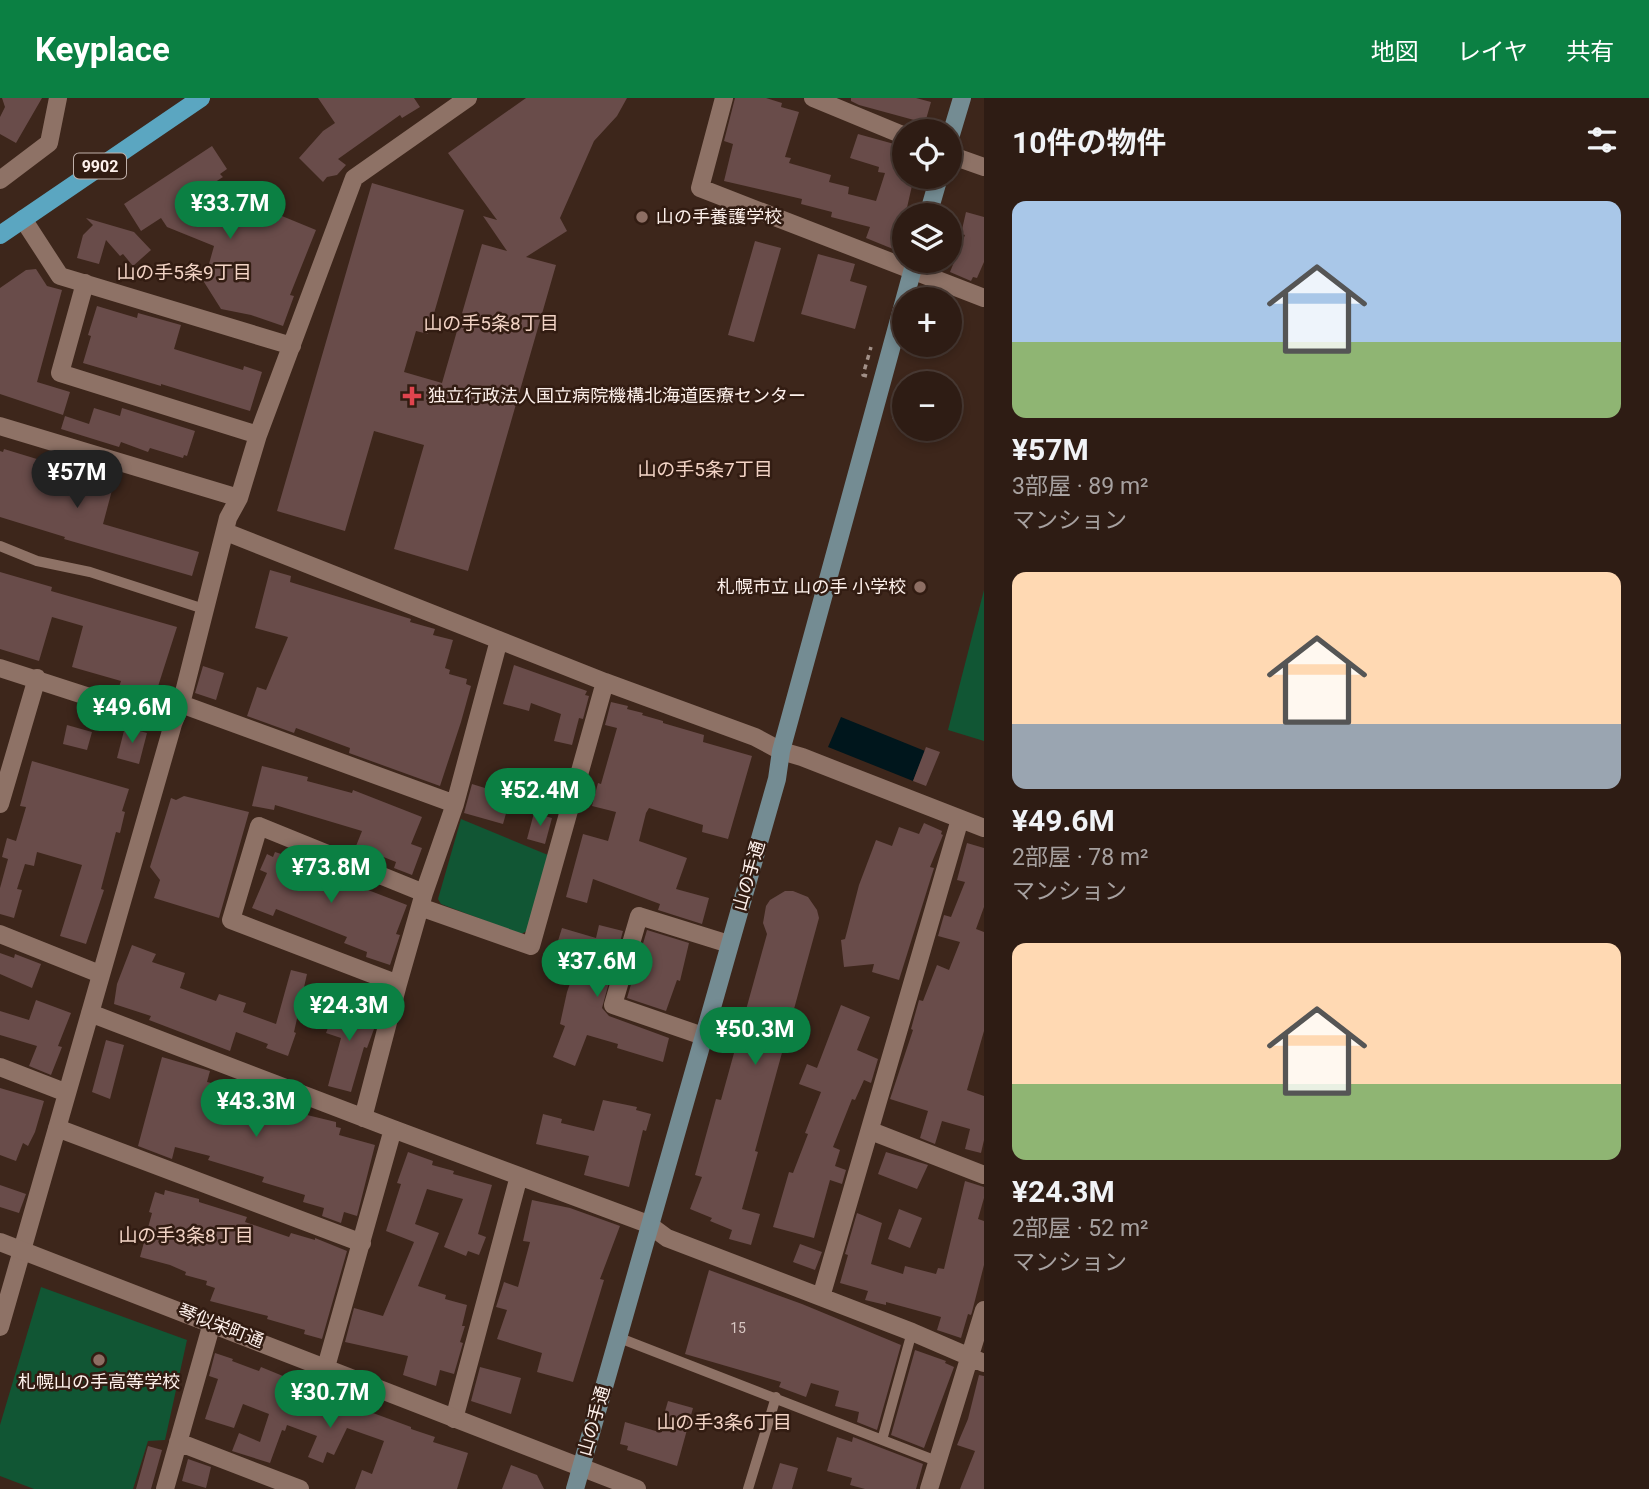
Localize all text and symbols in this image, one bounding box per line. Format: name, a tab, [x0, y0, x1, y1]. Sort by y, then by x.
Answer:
text: Keyplace	[35, 30, 170, 69]
text: 地図	[1371, 38, 1419, 66]
text: レイヤ	[1457, 38, 1528, 66]
text: 共有	[1566, 38, 1614, 66]
map controls	[892, 119, 962, 441]
button: locate	[892, 119, 962, 189]
icon: filters	[1583, 121, 1621, 159]
text: 10件の物件	[1012, 125, 1166, 160]
road number: 9902	[74, 153, 126, 178]
pin: ¥33.7M	[173, 181, 287, 241]
text: ¥33.7M	[191, 190, 269, 217]
button: layers	[892, 203, 962, 273]
place label: 山の手養護学校	[656, 206, 782, 227]
marker: 山の手養護学校	[634, 209, 650, 225]
icon: home	[1254, 246, 1380, 372]
district label: 山の手5条9丁目	[116, 261, 252, 284]
button: +	[892, 287, 962, 357]
district label: 山の手5条8丁目	[423, 312, 559, 335]
button: −	[892, 371, 962, 441]
place label: 独立行政法人国立病院機構北海道医療センター	[428, 385, 806, 406]
marker: 独立行政法人国立病院機構北海道医療センター	[402, 386, 422, 406]
text: ¥57M	[1012, 432, 1089, 467]
pin: ¥57M	[36, 450, 118, 510]
district label: 山の手5条7丁目	[637, 458, 773, 481]
text: ¥57M	[48, 459, 106, 486]
text: 3部屋 · 89 m²	[1012, 473, 1149, 500]
text: マンション	[1012, 507, 1127, 534]
place label: 札幌市立 山の手 小学校	[717, 576, 906, 597]
marker: 札幌市立 山の手 小学校	[912, 579, 928, 595]
icon: home	[1254, 617, 1380, 743]
pin: ¥49.6M	[75, 686, 189, 745]
text: ¥49.6M	[93, 694, 171, 721]
pin: ¥52.4M	[483, 768, 597, 828]
text: ¥52.4M	[501, 777, 579, 804]
text: ¥49.6M	[1012, 803, 1115, 838]
street label: 山の手通	[729, 838, 769, 913]
text: 2部屋 · 78 m²	[1012, 844, 1149, 871]
pin: ¥73.8M	[274, 846, 388, 905]
text: ¥73.8M	[292, 854, 370, 881]
text: マンション	[1012, 878, 1127, 905]
pin: ¥37.6M	[540, 940, 654, 999]
text: ¥37.6M	[558, 948, 636, 975]
pin: ¥24.3M	[292, 984, 406, 1043]
icon: home	[1254, 988, 1380, 1114]
text: ¥24.3M	[310, 992, 388, 1019]
pin: ¥50.3M	[698, 1007, 812, 1067]
text: ¥50.3M	[716, 1016, 794, 1043]
pin: ¥43.3M	[199, 1080, 313, 1139]
text: ¥43.3M	[217, 1088, 295, 1115]
text: ¥24.3M	[1012, 1174, 1115, 1209]
text: 2部屋 · 52 m²	[1012, 1215, 1149, 1242]
district label: 山の手3条8丁目	[118, 1224, 254, 1247]
text: マンション	[1012, 1249, 1127, 1276]
street label: 琴似栄町通	[175, 1300, 267, 1351]
house number: 15	[730, 1320, 746, 1336]
marker: 札幌山の手高等学校	[91, 1352, 107, 1368]
pin: ¥30.7M	[273, 1370, 387, 1430]
place label: 札幌山の手高等学校	[18, 1371, 180, 1392]
text: ¥30.7M	[291, 1379, 369, 1406]
street label: 山の手通	[574, 1383, 614, 1458]
district label: 山の手3条6丁目	[656, 1411, 792, 1434]

